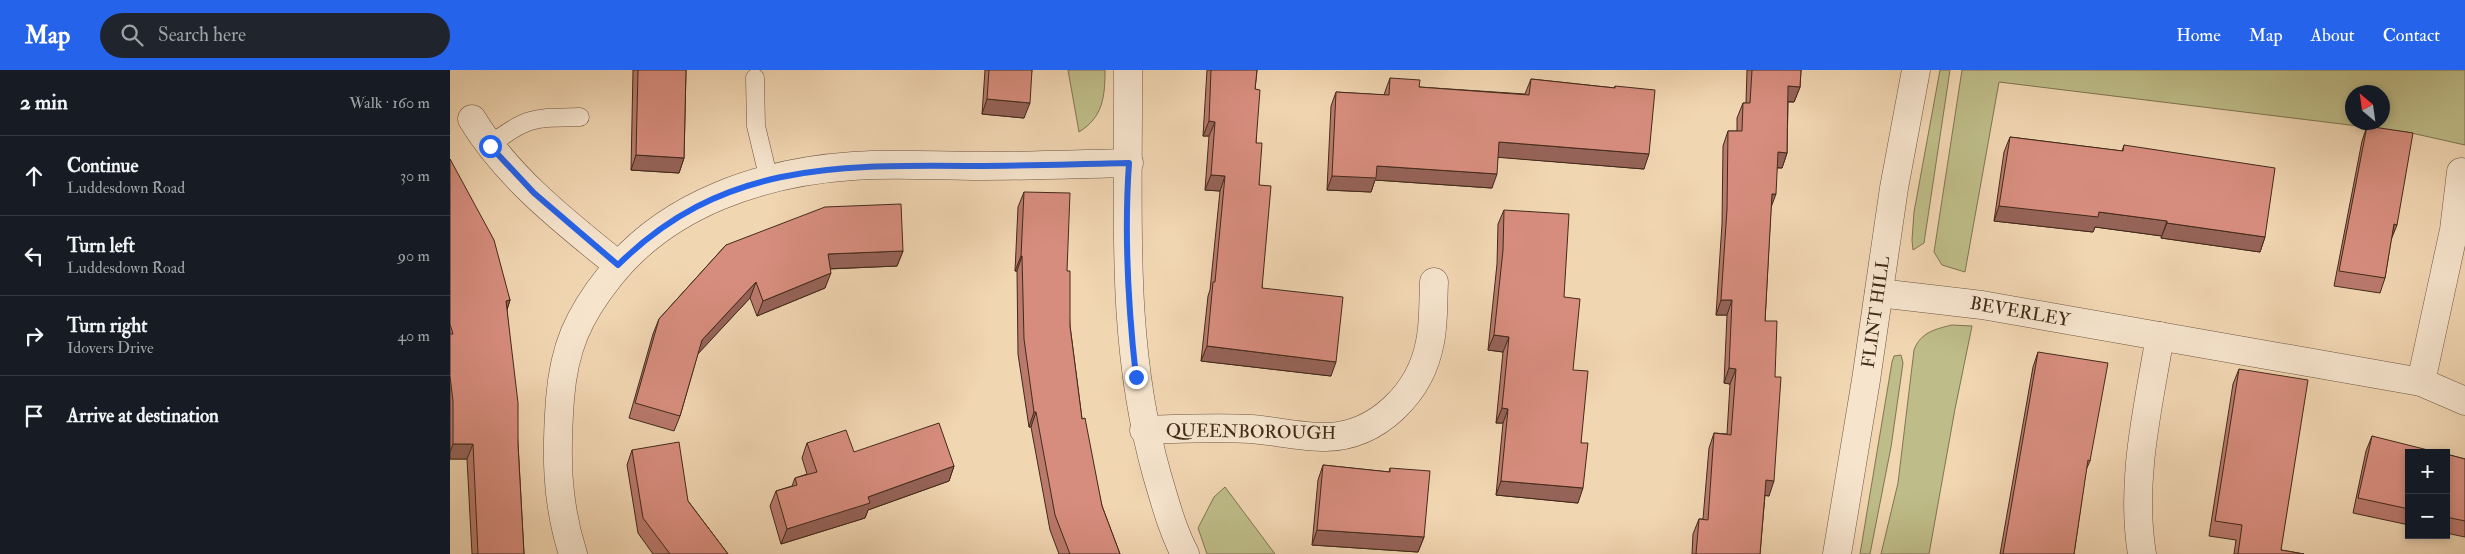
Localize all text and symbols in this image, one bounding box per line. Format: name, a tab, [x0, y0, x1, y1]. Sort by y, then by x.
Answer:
search box	[100, 13, 450, 58]
text: Map	[25, 20, 70, 51]
icon: search	[118, 21, 146, 49]
text: Search here	[158, 23, 246, 47]
text: Home	[2176, 24, 2221, 47]
text: Map	[2249, 24, 2283, 47]
text: About	[2311, 24, 2355, 47]
text: Contact	[2383, 24, 2440, 47]
north arrow	[2345, 85, 2390, 130]
text: 2 min	[20, 89, 68, 116]
text: Walk · 160 m	[349, 93, 430, 113]
route start	[479, 135, 502, 158]
text: Continue	[67, 154, 138, 178]
icon: ahead	[20, 162, 48, 190]
text: 30 m	[400, 166, 430, 186]
text: Luddesdown Road	[67, 178, 185, 198]
text: Turn left	[67, 234, 135, 258]
icon: left	[20, 242, 48, 270]
text: 90 m	[398, 246, 430, 266]
street label: FLINT HILL	[1857, 254, 1895, 370]
text: Luddesdown Road	[67, 258, 185, 278]
street label: BEVERLEY	[1968, 292, 2073, 332]
text: Turn right	[67, 314, 147, 338]
icon: right	[20, 322, 48, 350]
text: 40 m	[397, 326, 430, 346]
text: Idovers Drive	[67, 338, 154, 358]
route end	[1125, 366, 1148, 389]
icon: arrive	[20, 402, 48, 430]
text: Arrive at destination	[67, 404, 219, 428]
street label: QUEENBOROUGH	[1166, 419, 1336, 445]
map controls	[2405, 449, 2450, 539]
button: +	[2405, 449, 2450, 494]
button: −	[2405, 494, 2450, 539]

